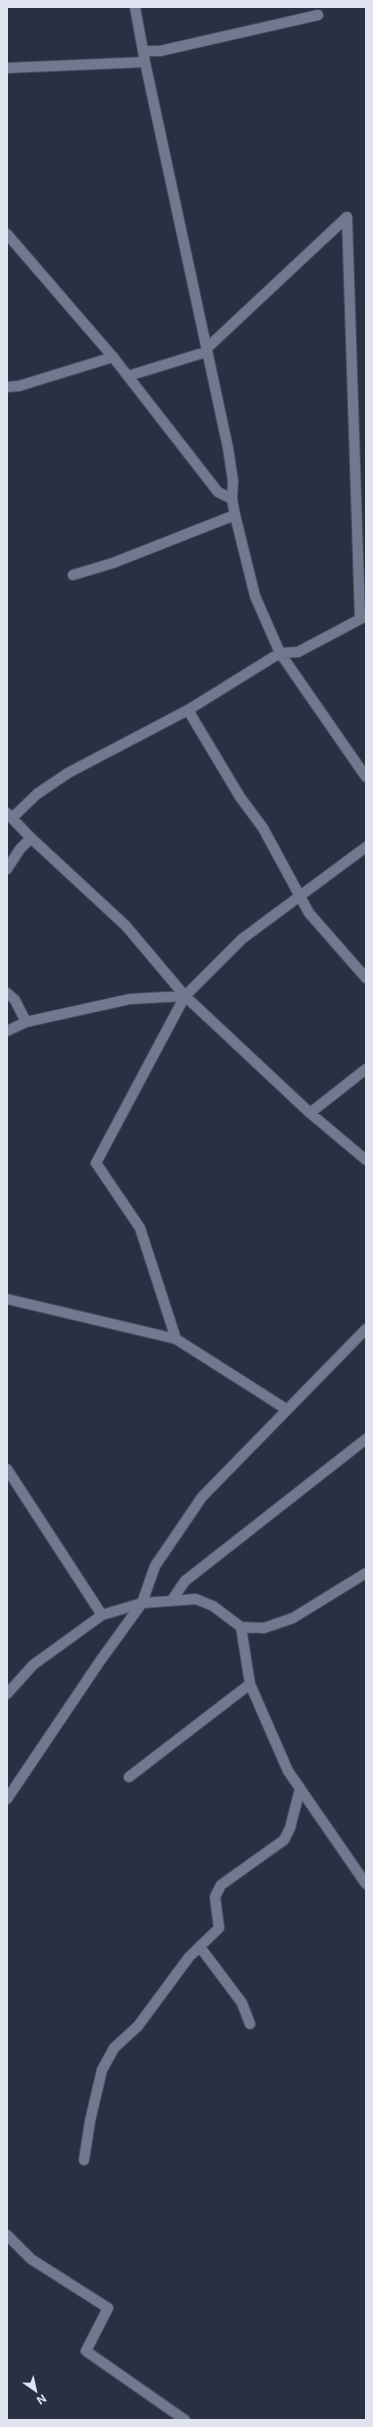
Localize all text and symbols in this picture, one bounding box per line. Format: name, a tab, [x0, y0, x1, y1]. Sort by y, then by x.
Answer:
north arrow	[16, 2371, 56, 2411]
text: N	[34, 2391, 49, 2407]

